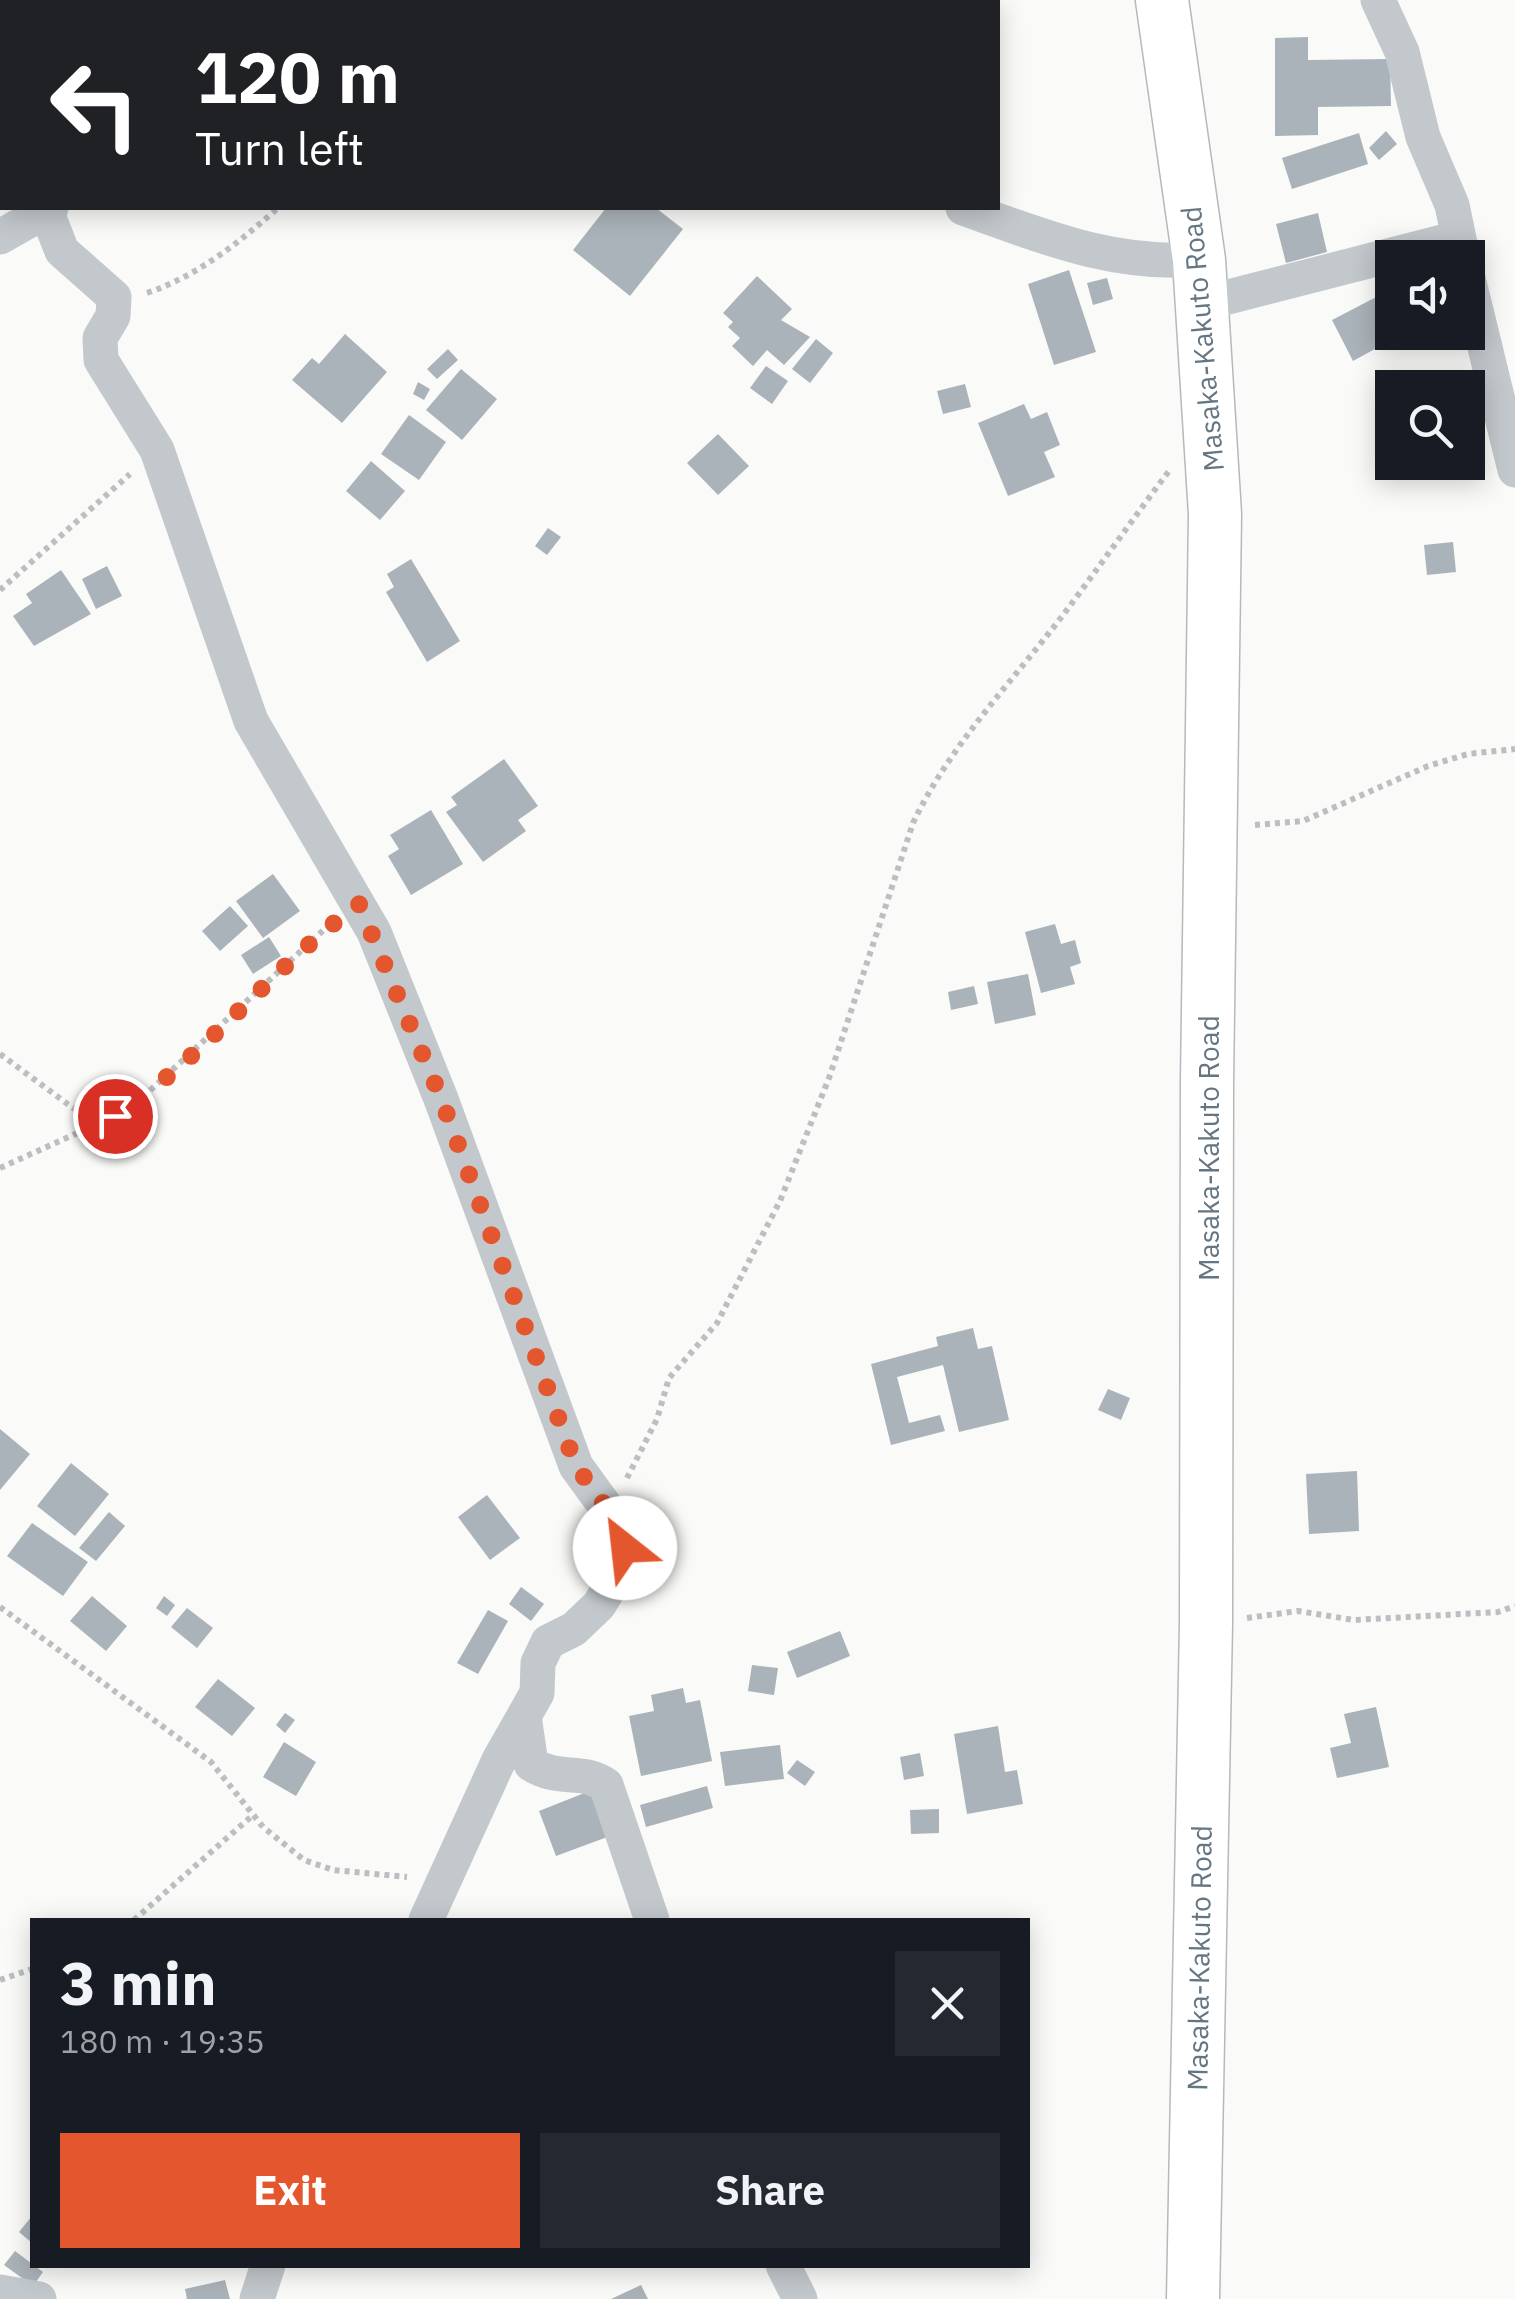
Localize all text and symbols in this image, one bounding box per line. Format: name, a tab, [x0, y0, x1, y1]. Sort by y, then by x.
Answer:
text: 120 m	[195, 31, 400, 122]
icon: left	[30, 40, 160, 170]
text: Turn left	[195, 119, 364, 177]
street label: Masaka-Kakuto Road	[1172, 205, 1232, 473]
map controls	[1375, 240, 1485, 480]
button: sound	[1375, 240, 1485, 350]
button: search	[1375, 370, 1485, 480]
street label: Masaka-Kakuto Road	[1190, 1015, 1227, 1281]
pin	[73, 1074, 158, 1159]
icon: arrive	[88, 1089, 143, 1144]
position arrow	[573, 1496, 677, 1600]
street label: Masaka-Kakuto Road	[1178, 1825, 1220, 2091]
text: 3 min	[60, 1943, 217, 2022]
button: close	[895, 1951, 1000, 2056]
text: 180 m · 19:35	[60, 2020, 265, 2062]
button: Exit	[60, 2133, 520, 2248]
button: Share	[540, 2133, 1000, 2248]

